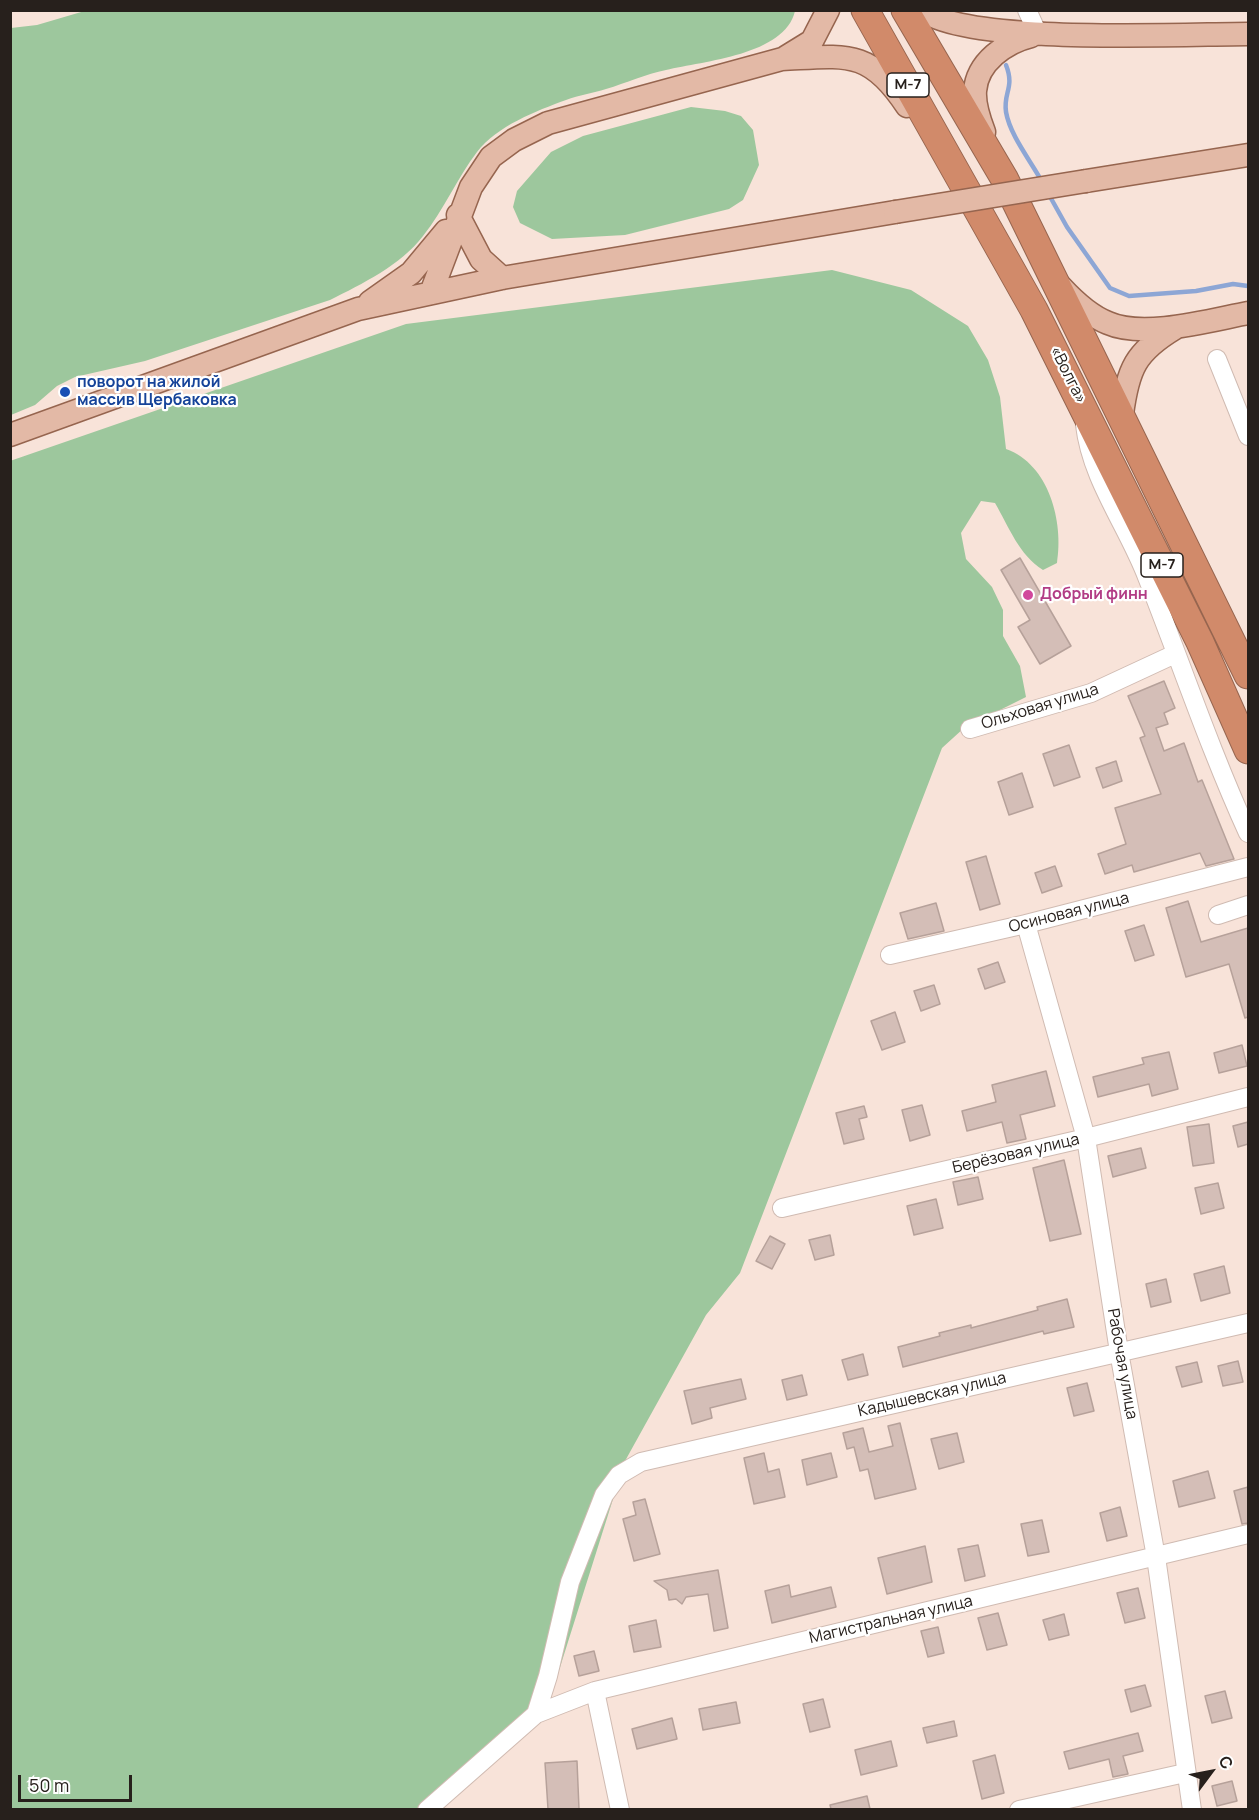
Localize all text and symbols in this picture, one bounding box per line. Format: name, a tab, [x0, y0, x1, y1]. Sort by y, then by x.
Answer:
road number: М-7	[887, 73, 929, 97]
street label: «Волга»	[1045, 343, 1091, 407]
place label: поворот на жилой массив Щербаковка	[77, 373, 237, 411]
marker: поворот на жилой массив Щербаковка	[58, 385, 72, 399]
road number: М-7	[1141, 553, 1183, 577]
place label: Добрый финн	[1040, 585, 1148, 605]
marker: Добрый финн	[1021, 588, 1035, 602]
street label: Ольховая улица	[979, 680, 1101, 734]
street label: Осиновая улица	[1007, 889, 1131, 937]
street label: Берёзовая улица	[951, 1130, 1081, 1178]
street label: Рабочая улица	[1103, 1307, 1141, 1421]
street label: Кадышевская улица	[856, 1369, 1008, 1421]
street label: Магистральная улица	[807, 1592, 975, 1648]
north arrow	[1181, 1742, 1241, 1802]
text: С	[1214, 1752, 1239, 1773]
scale bar	[21, 1763, 135, 1801]
text: 50 m	[29, 1773, 69, 1797]

